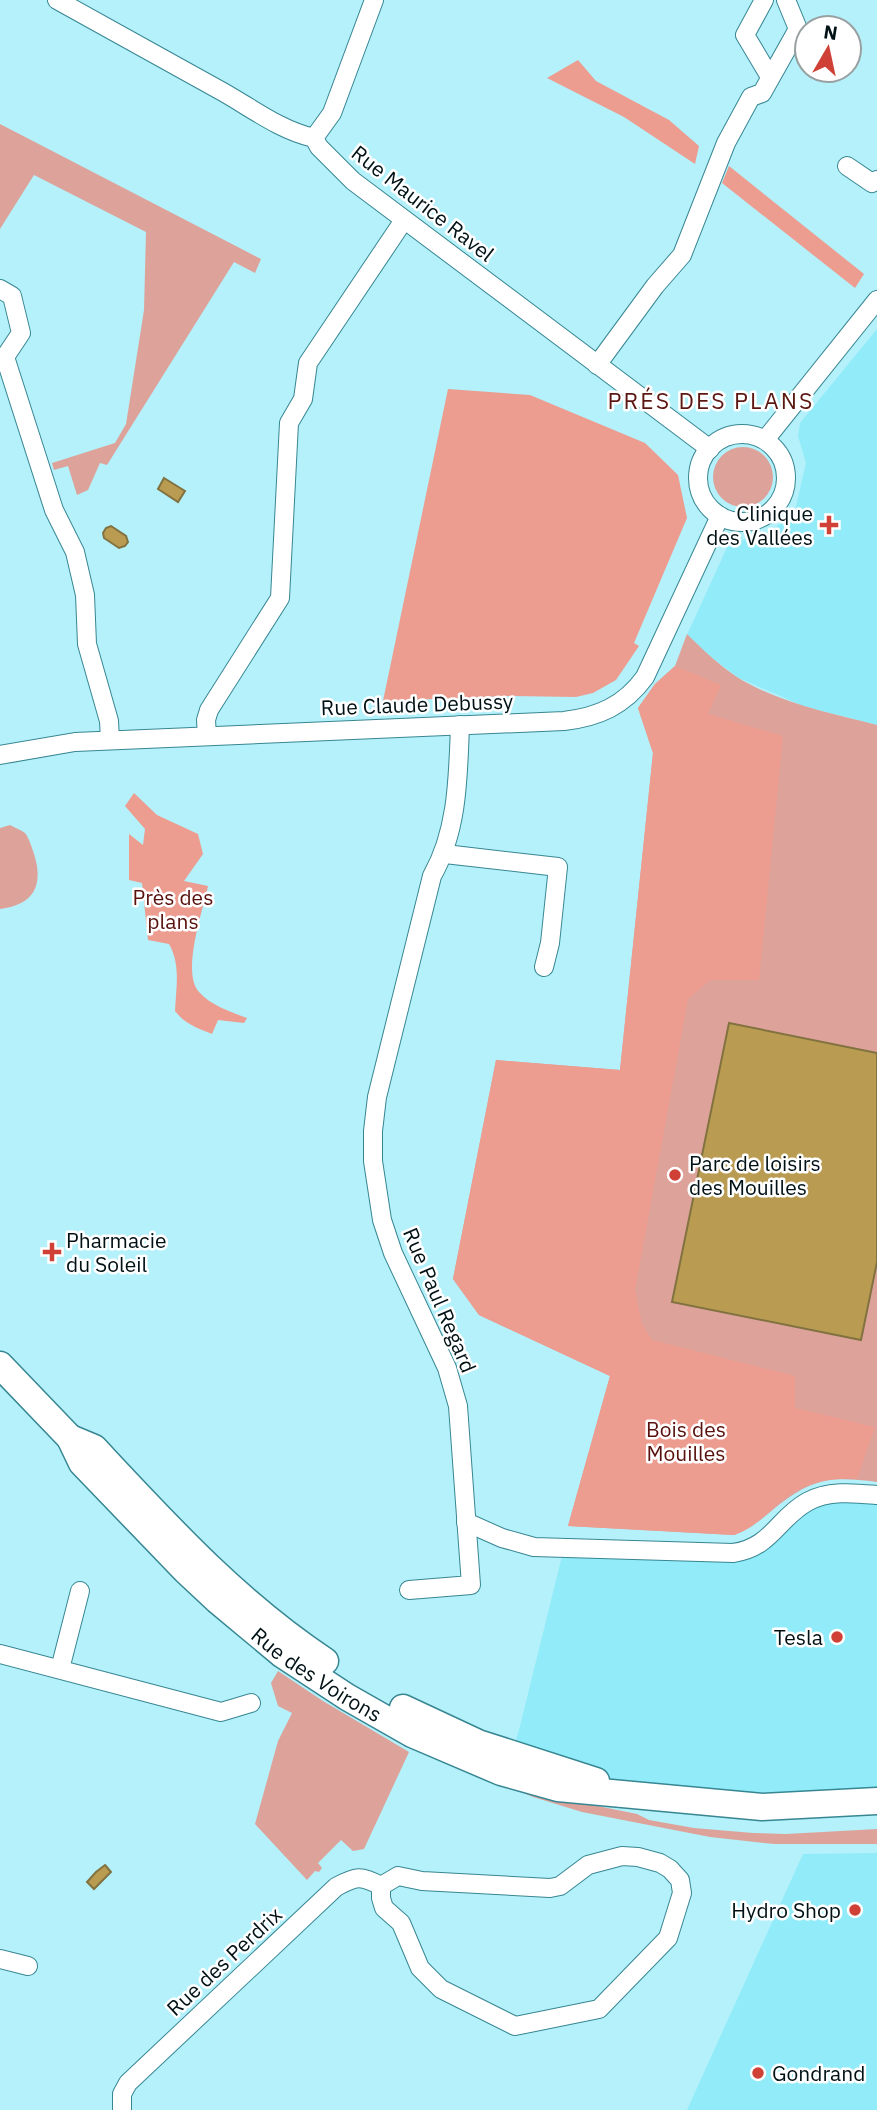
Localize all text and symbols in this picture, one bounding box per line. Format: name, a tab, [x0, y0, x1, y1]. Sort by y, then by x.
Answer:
north arrow	[793, 14, 863, 84]
text: N	[822, 19, 839, 45]
street label: Rue Maurice Ravel	[346, 139, 500, 268]
district label: PRÉS DES PLANS	[608, 385, 814, 415]
place label: Clinique des Vallées	[706, 499, 813, 551]
marker: Clinique des Vallées	[819, 515, 839, 535]
street label: Rue Claude Debussy	[320, 687, 514, 721]
park label: Près des plans	[133, 883, 213, 935]
place label: Parc de loisirs des Mouilles	[689, 1149, 821, 1201]
marker: Parc de loisirs des Mouilles	[667, 1167, 683, 1183]
street label: Rue Paul Regard	[397, 1223, 483, 1377]
place label: Pharmacie du Soleil	[66, 1226, 166, 1278]
marker: Pharmacie du Soleil	[44, 1244, 60, 1260]
park label: Bois des Mouilles	[646, 1415, 726, 1467]
street label: Rue des Voirons	[246, 1621, 387, 1728]
place label: Tesla	[774, 1623, 823, 1651]
marker: Tesla	[829, 1629, 845, 1645]
place label: Hydro Shop	[731, 1896, 841, 1924]
street label: Rue des Perdrix	[160, 1900, 288, 2022]
marker: Hydro Shop	[847, 1902, 863, 1918]
place label: Gondrand	[772, 2059, 865, 2087]
marker: Gondrand	[750, 2065, 766, 2081]

